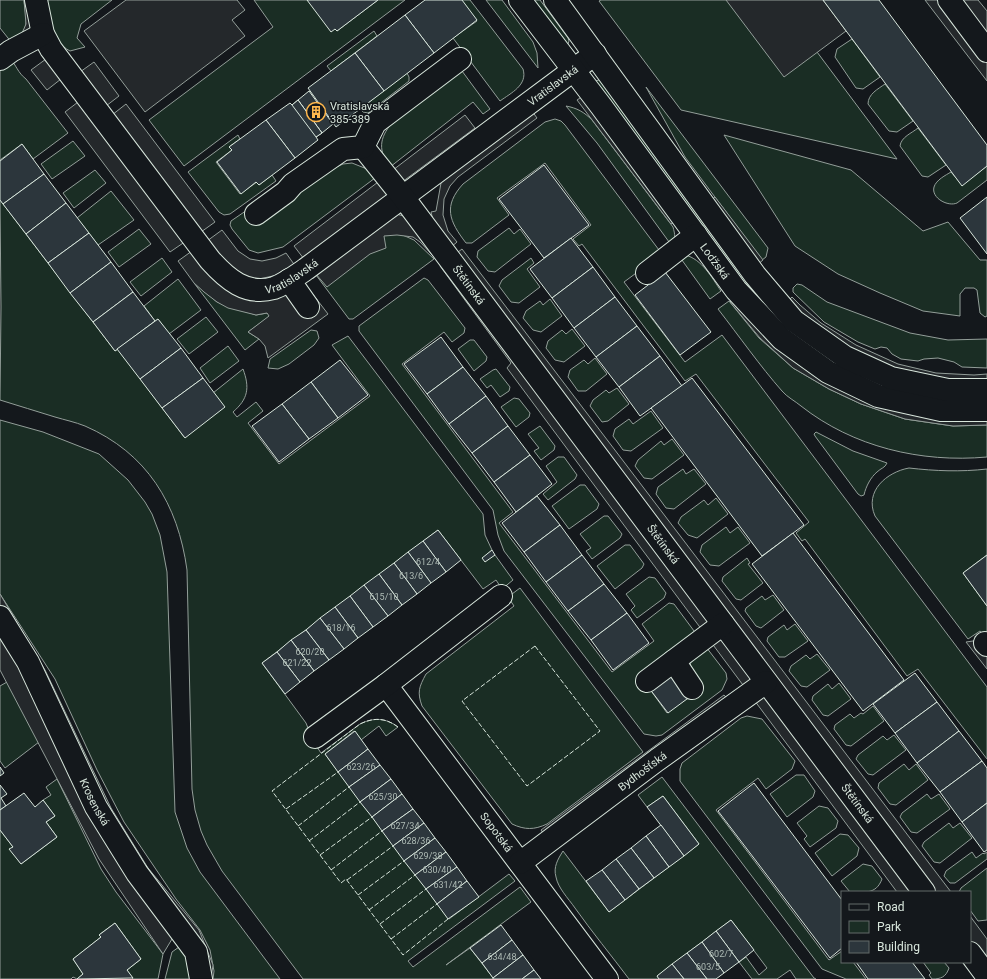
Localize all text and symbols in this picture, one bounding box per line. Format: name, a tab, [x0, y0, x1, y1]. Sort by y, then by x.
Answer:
street label: Vratislavská	[525, 62, 580, 108]
place label: Vratislavská 385-389	[330, 100, 389, 126]
building icon: Vratislavská 385-389	[305, 101, 327, 123]
street label: Lodžská	[698, 241, 732, 282]
street label: Vratislavská	[264, 256, 321, 296]
street label: Štětínská	[450, 263, 488, 307]
street label: Štětínská	[644, 522, 682, 566]
house number: 612/4	[416, 557, 440, 567]
house number: 613/6	[399, 571, 423, 581]
house number: 615/10	[369, 592, 399, 602]
house number: 618/16	[326, 623, 356, 633]
house number: 620/20	[295, 647, 325, 657]
house number: 621/22	[282, 658, 312, 668]
street label: Bydhošťská	[615, 749, 669, 793]
house number: 623/26	[346, 762, 376, 772]
street label: Krosenská	[77, 776, 112, 828]
street label: Štětínská	[839, 781, 877, 826]
house number: 625/30	[368, 792, 398, 802]
street label: Sopotská	[478, 810, 516, 854]
house number: 627/34	[390, 821, 420, 831]
house number: 628/36	[401, 836, 431, 846]
house number: 629/38	[413, 851, 443, 861]
house number: 630/40	[422, 865, 452, 875]
house number: 631/42	[433, 880, 463, 890]
legend	[841, 891, 971, 963]
text: Road	[877, 900, 905, 914]
text: Park	[877, 920, 902, 934]
text: Building	[877, 940, 920, 954]
house number: 602/7	[709, 949, 733, 959]
house number: 634/48	[487, 952, 517, 962]
house number: 603/5	[696, 962, 720, 972]

